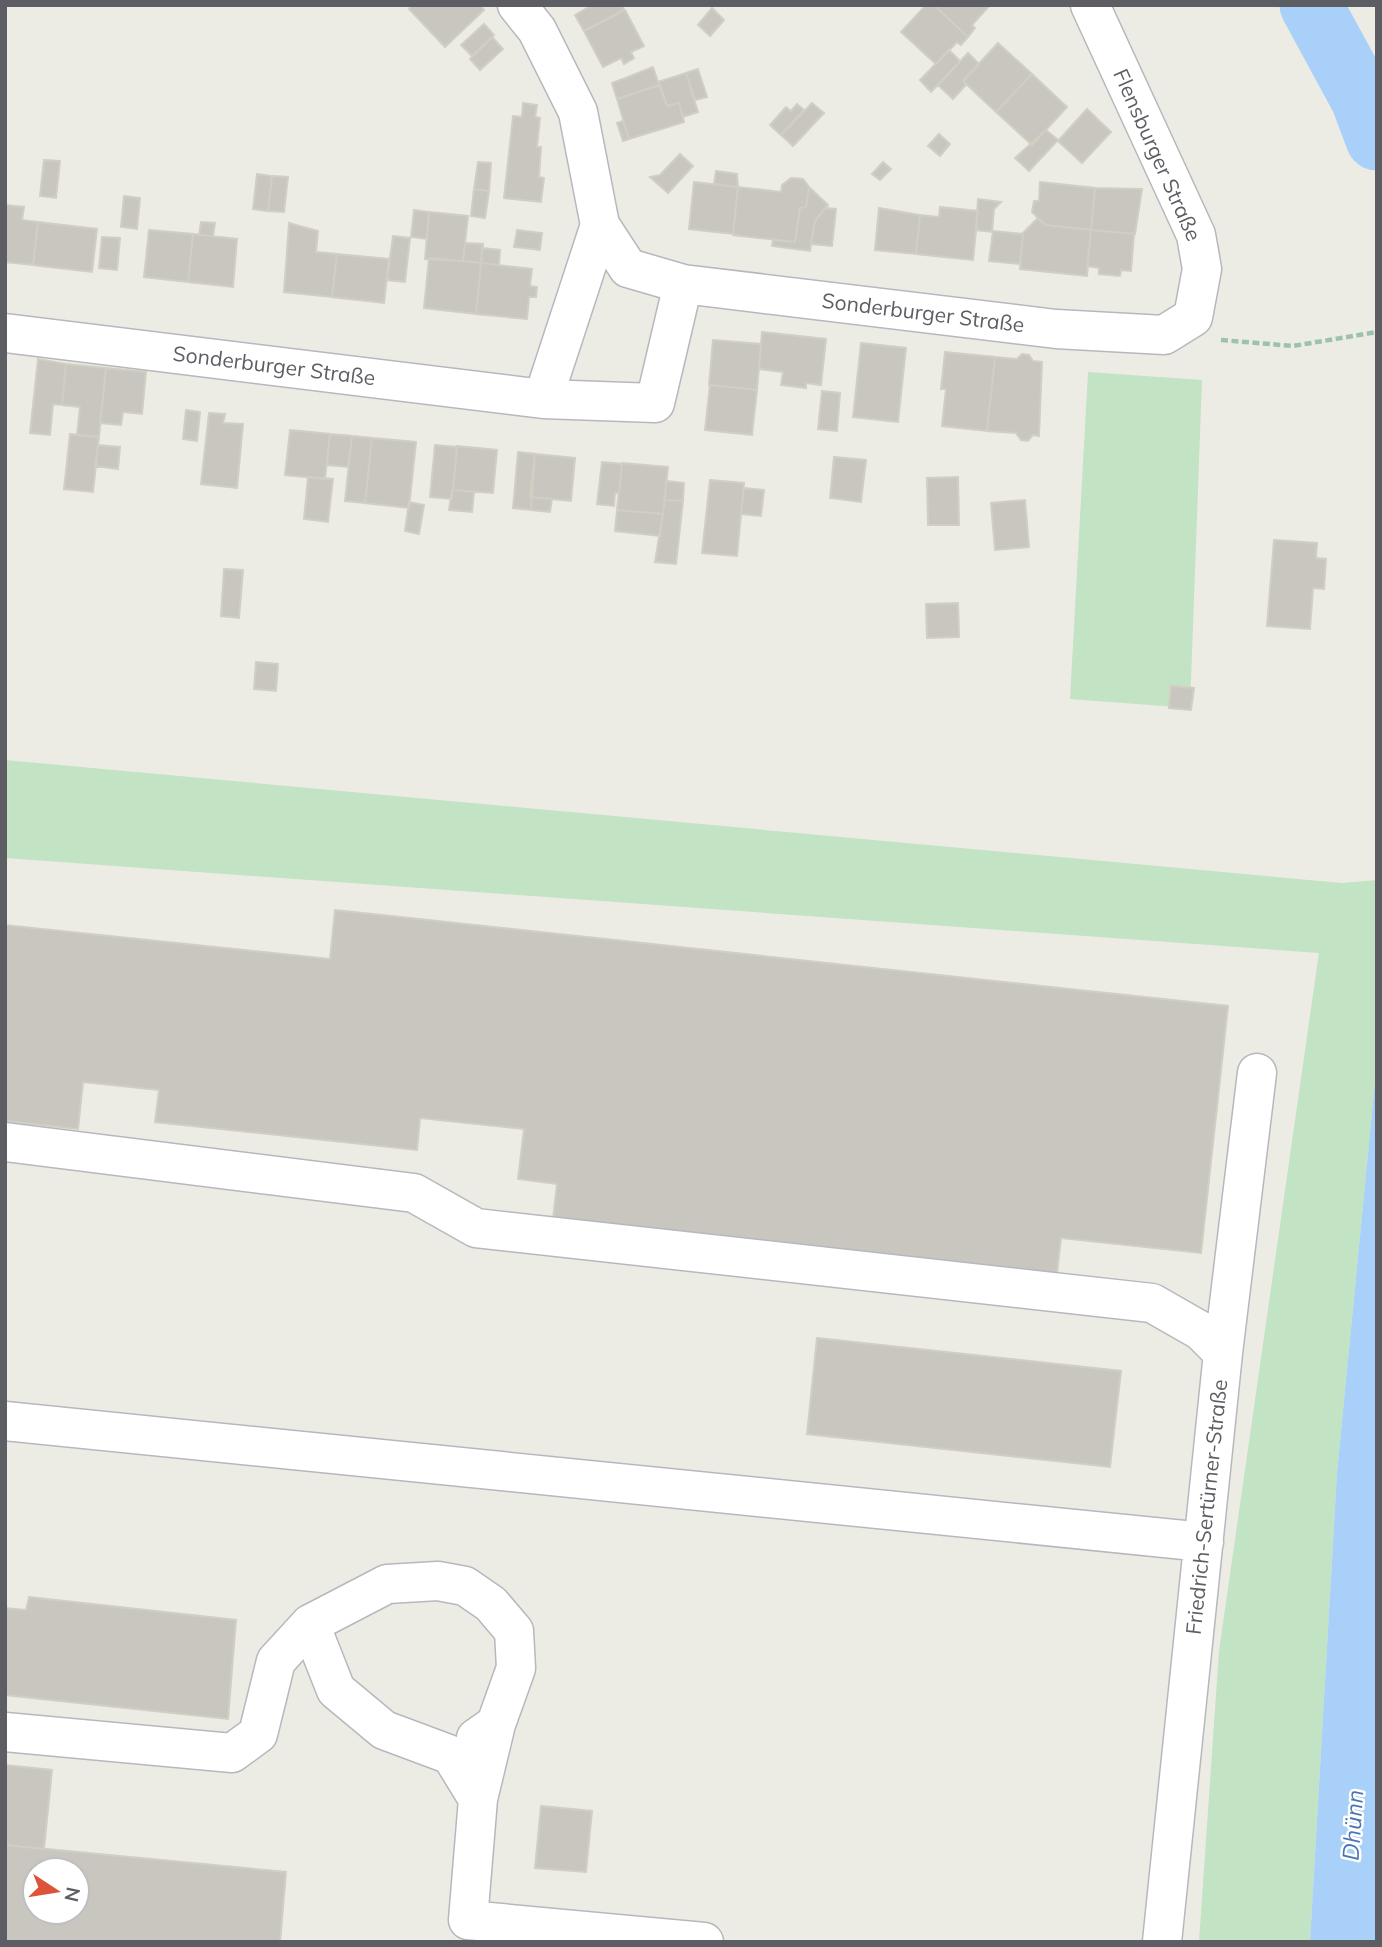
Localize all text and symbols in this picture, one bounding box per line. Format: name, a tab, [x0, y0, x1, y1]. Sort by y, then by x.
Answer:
street label: Flensburger Straße	[1108, 65, 1208, 245]
street label: Sonderburger Straße	[820, 287, 1026, 337]
street label: Sonderburger Straße	[171, 340, 377, 390]
street label: Friedrich-Sertürner-Straße	[1180, 1378, 1232, 1636]
water label: Dhünn	[1336, 1789, 1369, 1861]
north arrow	[21, 1856, 91, 1926]
text: N	[59, 1885, 86, 1904]

